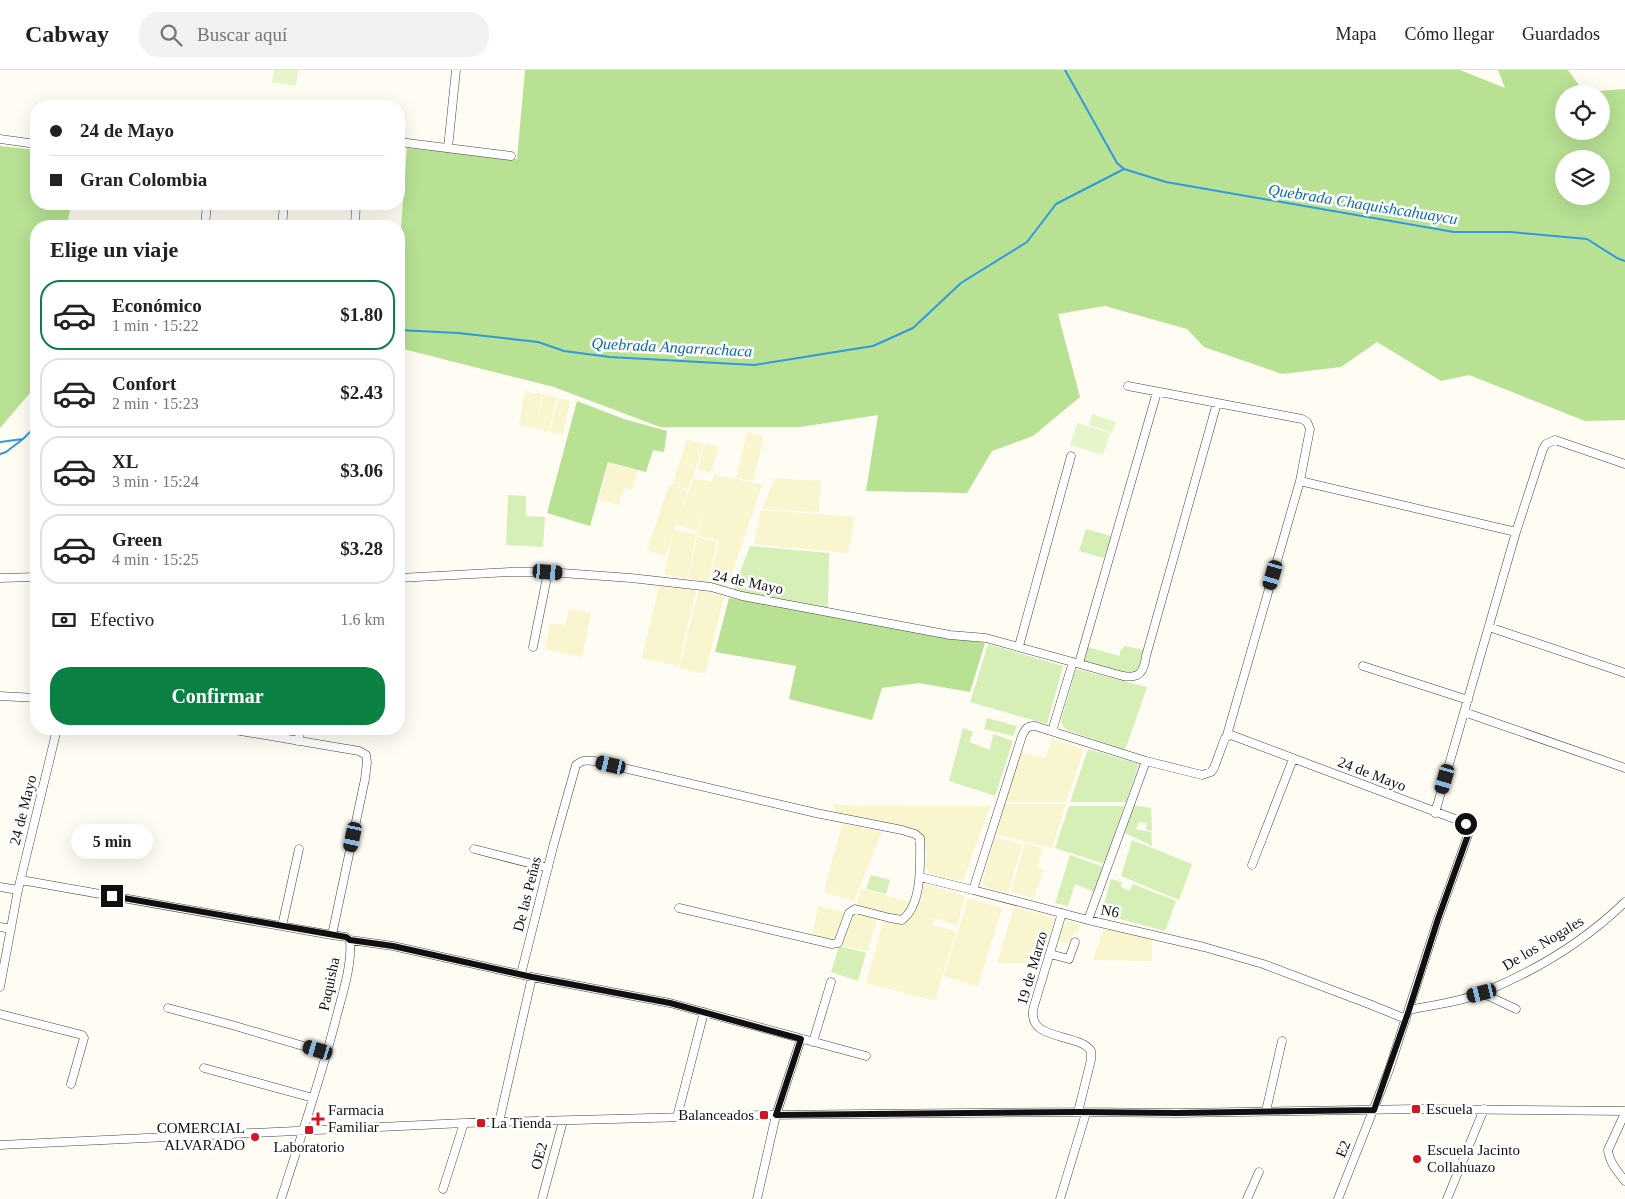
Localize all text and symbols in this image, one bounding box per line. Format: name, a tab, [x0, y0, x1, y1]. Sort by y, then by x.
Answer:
search box	[139, 12, 489, 57]
text: Cabway	[25, 21, 109, 47]
icon: search	[157, 21, 185, 49]
text: Buscar aquí	[197, 24, 287, 45]
text: Mapa	[1336, 24, 1377, 44]
text: Cómo llegar	[1405, 24, 1494, 44]
text: Guardados	[1522, 24, 1600, 44]
map controls	[1555, 85, 1610, 205]
button: locate	[1555, 85, 1610, 140]
text: 24 de Mayo	[80, 120, 174, 141]
button: layers	[1555, 150, 1610, 205]
text: Gran Colombia	[80, 169, 207, 190]
water label: Quebrada Chaquishcahuaycu	[1267, 181, 1459, 228]
text: Elige un viaje	[50, 237, 178, 262]
icon: car	[52, 293, 97, 338]
text: Económico	[112, 295, 202, 316]
text: $1.80	[340, 304, 383, 325]
text: 1 min · 15:22	[112, 317, 199, 334]
water label: Quebrada Angarrachaca	[591, 334, 753, 361]
icon: car	[52, 371, 97, 416]
text: Confort	[112, 373, 176, 394]
text: $2.43	[340, 382, 383, 403]
text: 2 min · 15:23	[112, 395, 199, 412]
icon: car	[52, 449, 97, 494]
text: XL	[112, 451, 138, 472]
text: $3.06	[340, 460, 383, 481]
text: 3 min · 15:24	[112, 473, 199, 490]
icon: car	[52, 527, 97, 572]
text: Green	[112, 529, 162, 550]
text: $3.28	[340, 538, 383, 559]
text: 4 min · 15:25	[112, 551, 199, 568]
car	[1261, 559, 1284, 591]
car	[532, 563, 563, 581]
street label: 24 de Mayo	[711, 567, 785, 597]
icon: cash	[50, 606, 78, 634]
text: Efectivo	[90, 609, 154, 630]
text: 1.6 km	[341, 611, 385, 628]
button: Confirmar	[50, 667, 385, 725]
car	[594, 754, 627, 776]
street label: 24 de Mayo	[1336, 754, 1408, 794]
car	[1433, 763, 1456, 795]
street label: 24 de Mayo	[7, 773, 39, 847]
route start	[1455, 813, 1477, 835]
car	[342, 821, 363, 853]
callout: 5 min	[71, 824, 153, 858]
text: 5 min	[93, 833, 131, 850]
street label: De las Peñas	[510, 855, 544, 933]
route end	[101, 885, 123, 907]
street label: N6	[1099, 901, 1121, 921]
street label: De los Nogales	[1500, 912, 1587, 973]
street label: 19 de Marzo	[1014, 929, 1050, 1007]
street label: Paquisha	[316, 956, 343, 1012]
car	[1465, 982, 1498, 1004]
car	[301, 1038, 334, 1062]
place label: Escuela	[1426, 1101, 1473, 1117]
place label: Farmacia Familiar	[328, 1102, 384, 1135]
marker: Escuela	[1410, 1103, 1422, 1115]
place label: Balanceados	[678, 1107, 754, 1123]
marker: Balanceados	[758, 1109, 770, 1121]
marker: Farmacia Familiar	[312, 1113, 324, 1125]
place label: La Tienda	[491, 1115, 552, 1131]
marker: La Tienda	[475, 1117, 487, 1129]
place label: COMERCIAL ALVARADO	[157, 1120, 245, 1153]
marker: Laboratorio	[303, 1124, 315, 1136]
marker: COMERCIAL ALVARADO	[249, 1131, 261, 1143]
street label: E2	[1332, 1138, 1354, 1160]
place label: Laboratorio	[274, 1139, 344, 1155]
street label: OE2	[528, 1141, 550, 1171]
place label: Escuela Jacinto Collahuazo	[1427, 1142, 1520, 1175]
marker: Escuela Jacinto Collahuazo	[1411, 1153, 1423, 1165]

